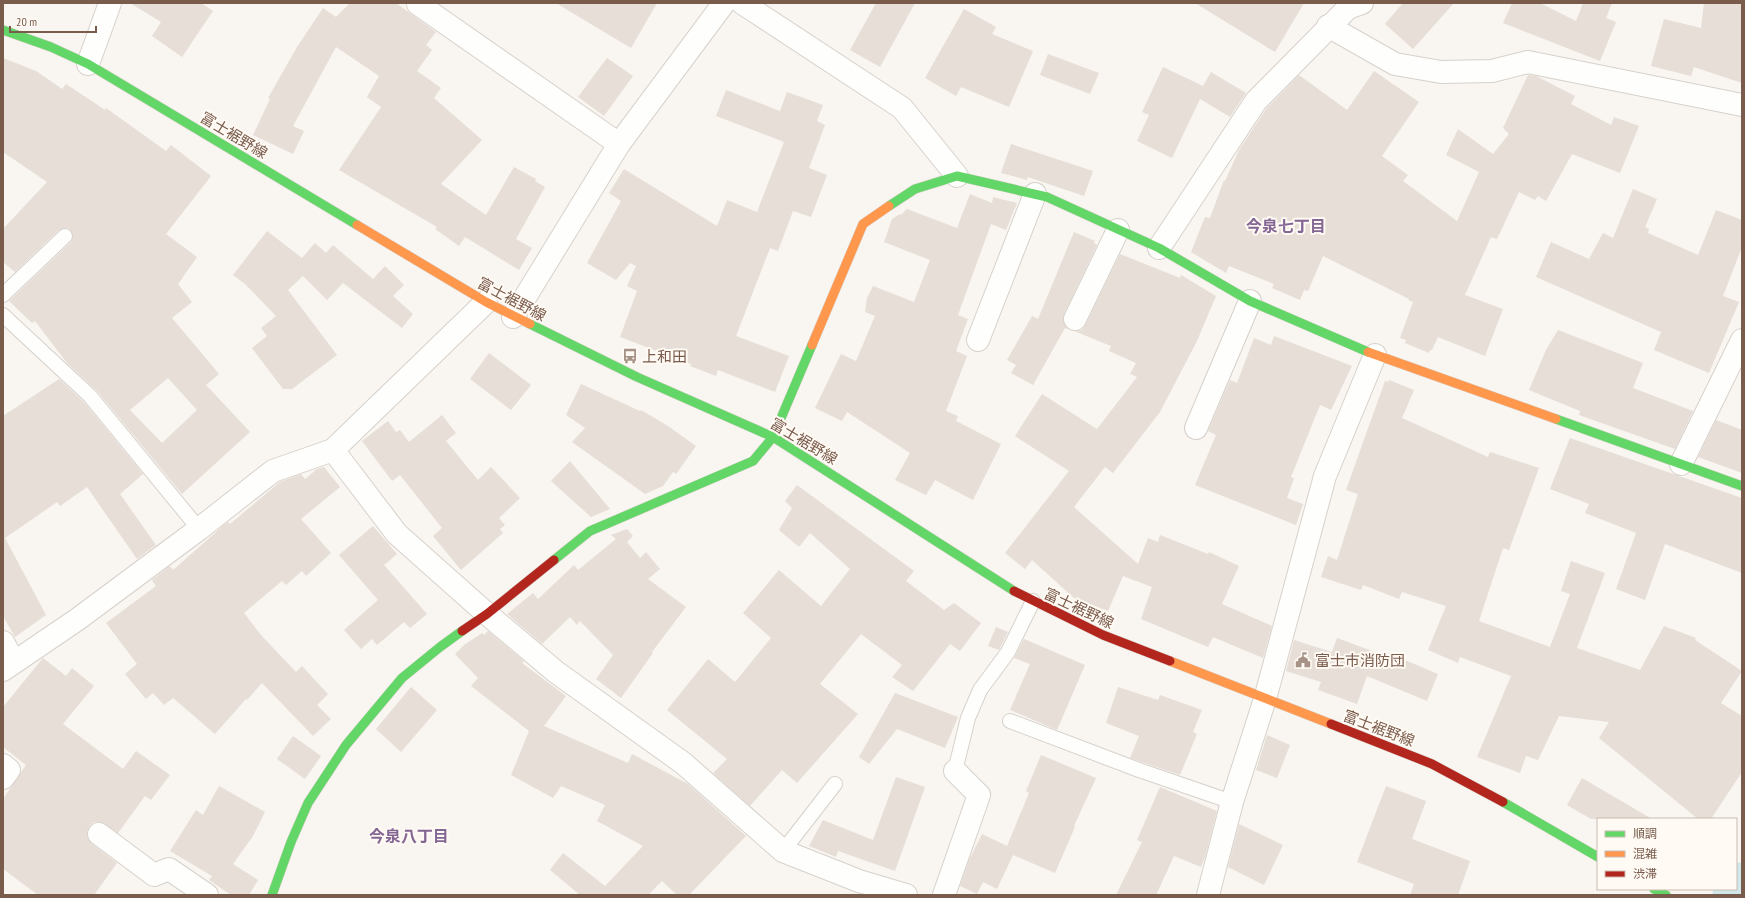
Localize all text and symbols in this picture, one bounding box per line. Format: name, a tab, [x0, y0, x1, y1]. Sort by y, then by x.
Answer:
scale bar	[10, 8, 96, 34]
text: 20 m	[16, 14, 37, 29]
street label: 富士裾野線	[197, 108, 271, 162]
district label: 今泉七丁目	[1246, 216, 1326, 236]
street label: 富士裾野線	[474, 273, 550, 325]
bus stop icon: 上和田	[621, 347, 639, 365]
place label: 上和田	[642, 347, 687, 366]
street label: 富士裾野線	[767, 414, 841, 468]
street label: 富士裾野線	[1041, 584, 1117, 632]
public building icon: 富士市消防団	[1294, 651, 1312, 669]
place label: 富士市消防団	[1315, 651, 1405, 670]
street label: 富士裾野線	[1341, 706, 1417, 750]
legend	[1597, 818, 1737, 890]
district label: 今泉八丁目	[369, 826, 449, 846]
text: 順調	[1633, 826, 1657, 841]
text: 混雑	[1633, 846, 1657, 861]
text: 渋滞	[1633, 866, 1657, 881]

